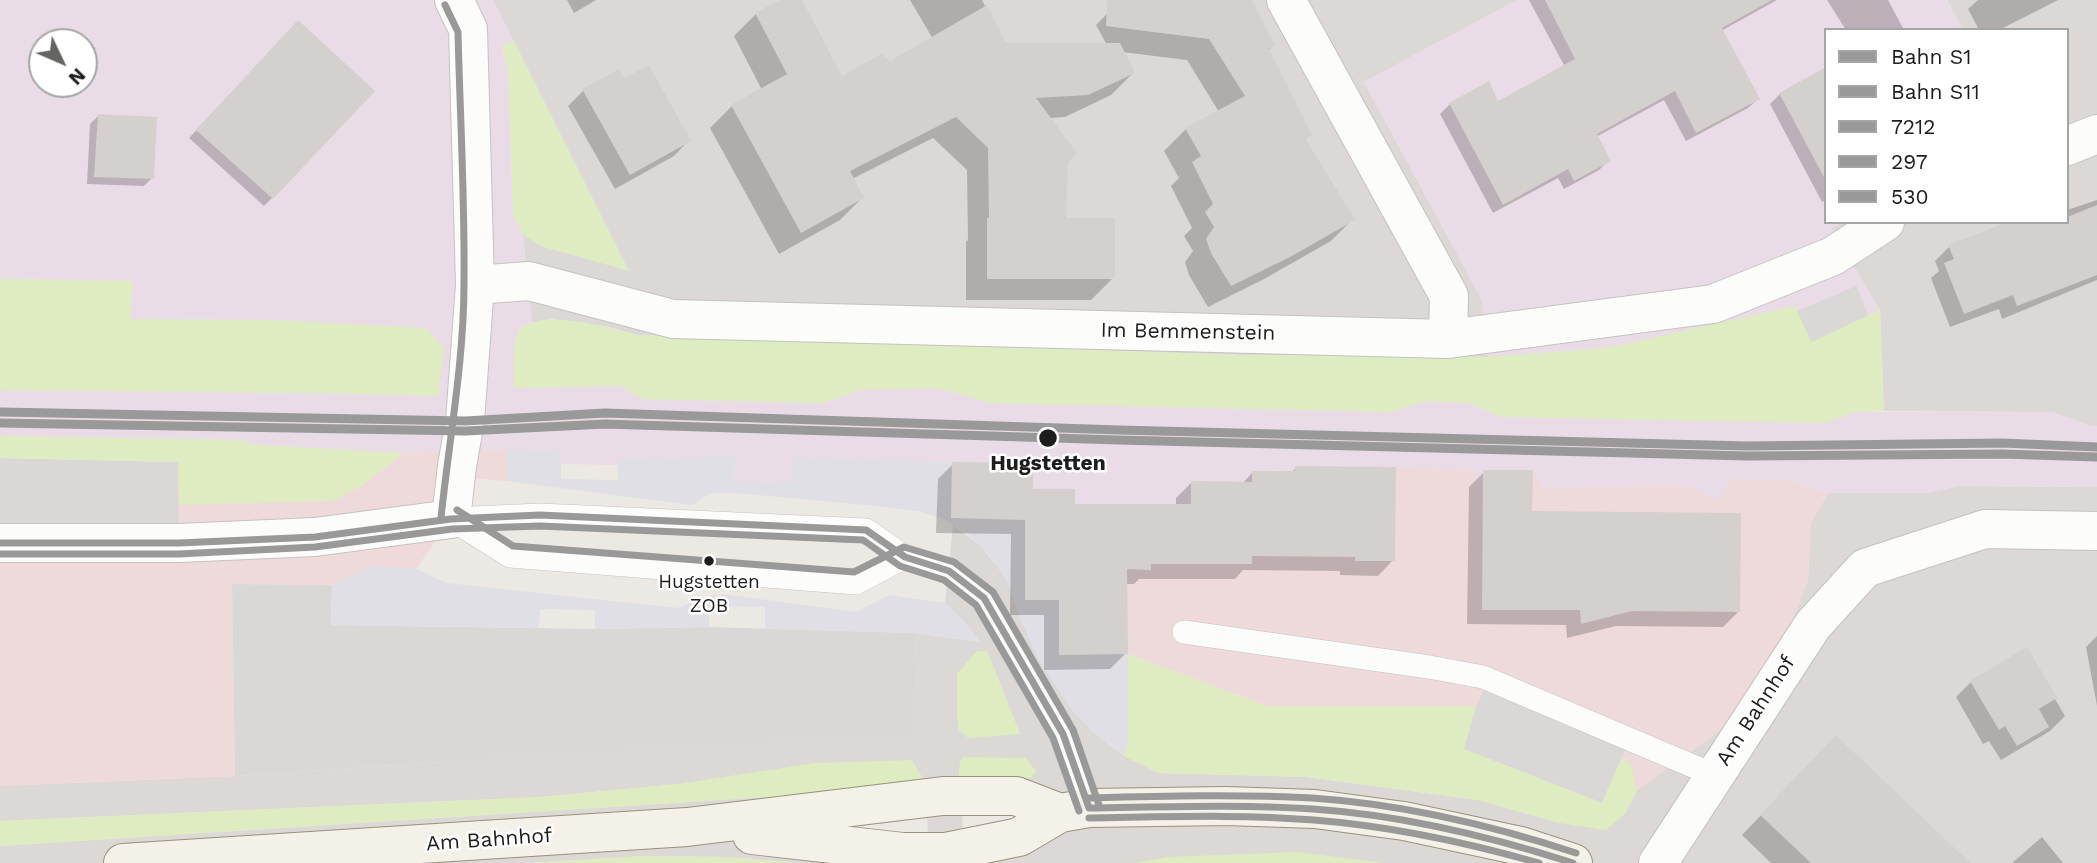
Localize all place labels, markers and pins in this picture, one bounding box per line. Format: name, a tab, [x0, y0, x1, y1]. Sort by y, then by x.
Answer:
marker: Hugstetten	[1037, 427, 1059, 449]
place label: Hugstetten	[990, 451, 1106, 477]
marker: Hugstetten ZOB	[702, 554, 716, 568]
place label: Hugstetten ZOB	[658, 571, 760, 615]

